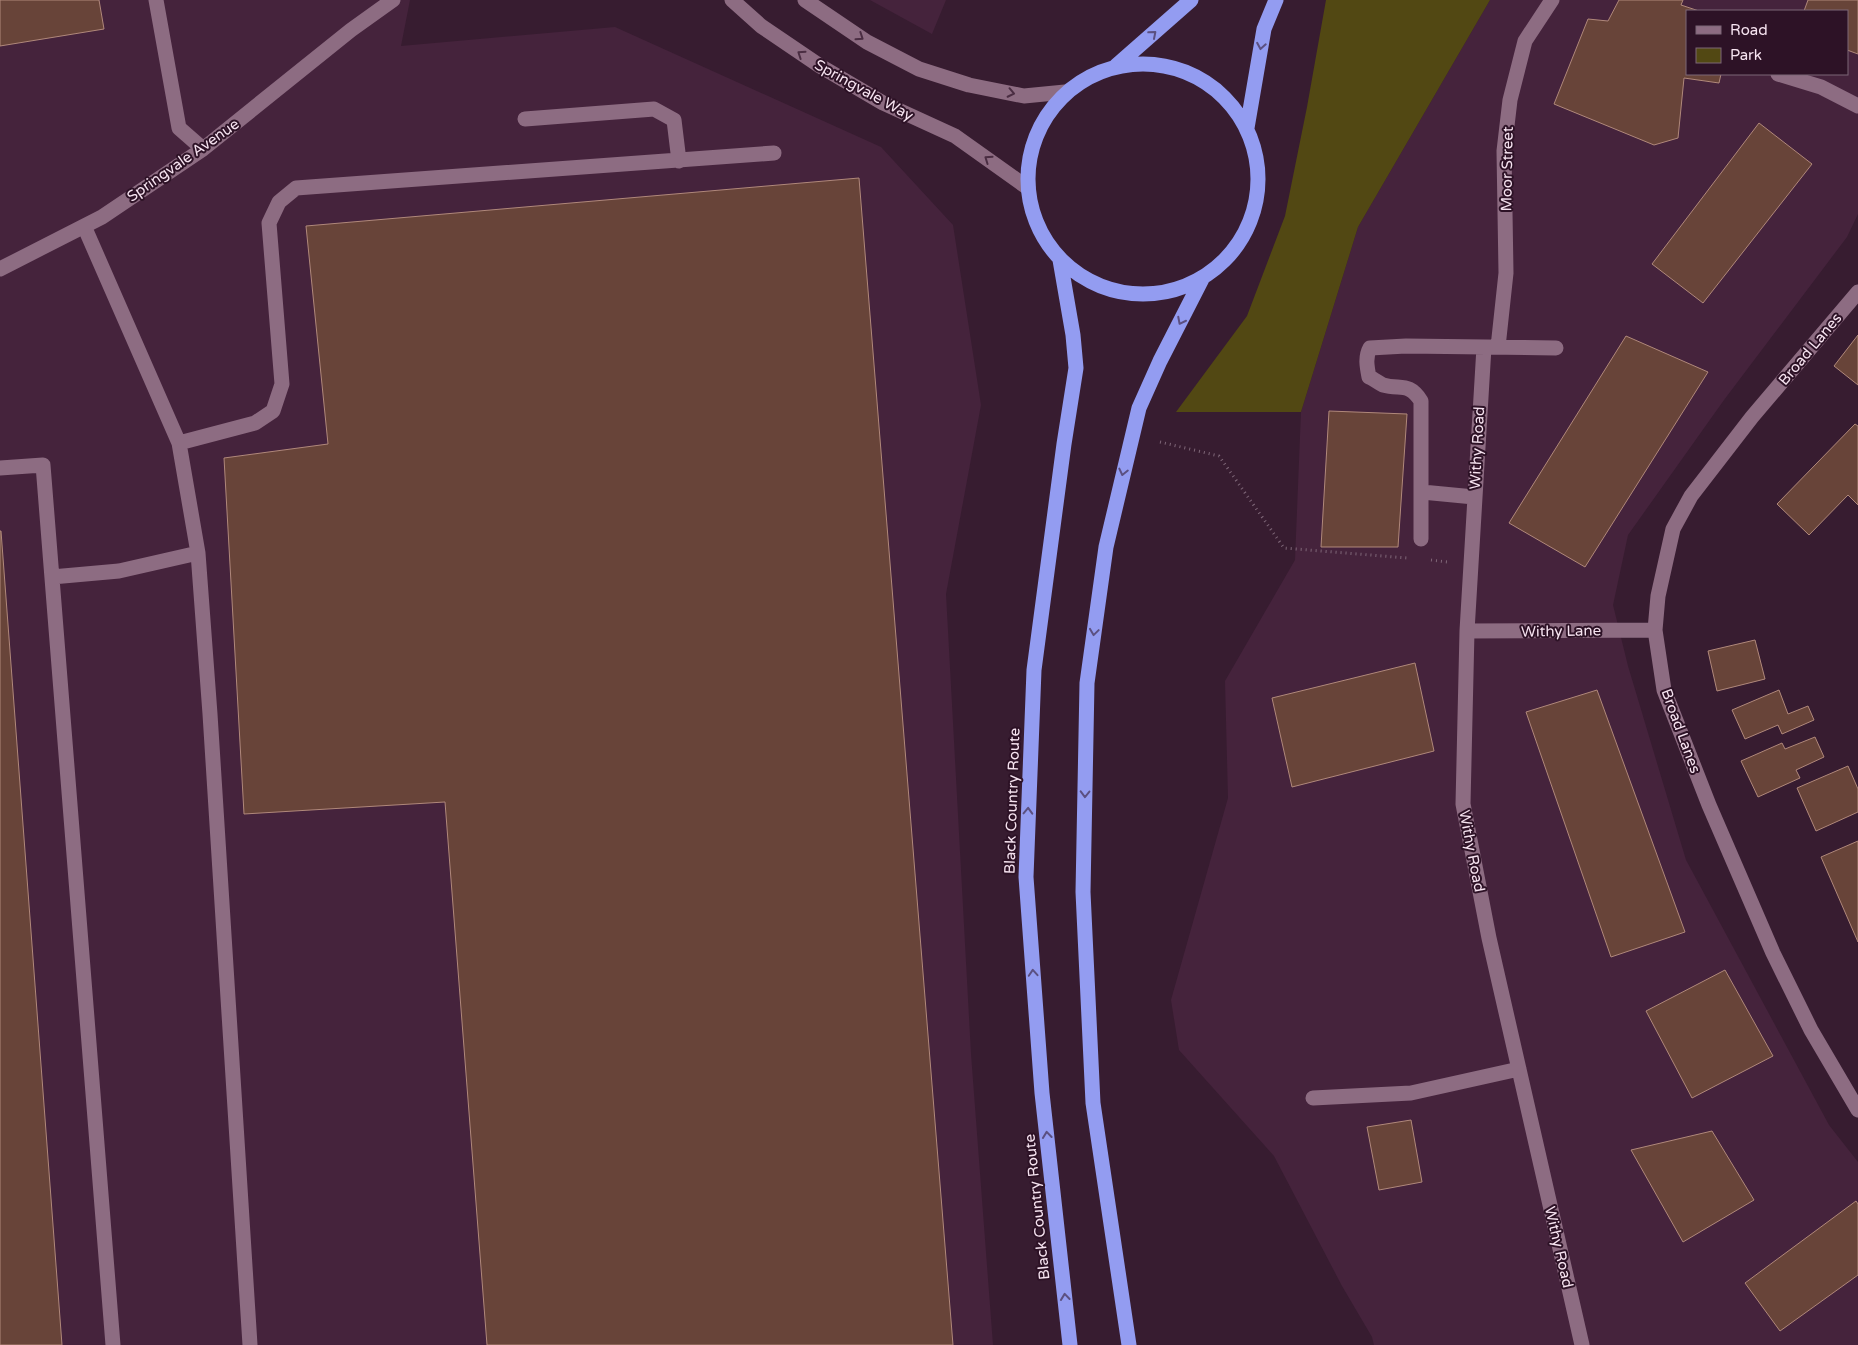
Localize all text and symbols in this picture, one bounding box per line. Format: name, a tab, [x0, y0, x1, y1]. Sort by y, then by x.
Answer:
legend	[1686, 10, 1848, 75]
text: Road	[1730, 21, 1768, 39]
one-way arrow	[854, 31, 864, 40]
one-way arrow	[1147, 31, 1156, 40]
one-way arrow	[1256, 42, 1266, 51]
text: Park	[1730, 46, 1762, 64]
one-way arrow	[797, 51, 807, 60]
street label: Springvale Way	[812, 55, 916, 125]
one-way arrow	[1007, 88, 1016, 98]
street label: Springvale Avenue	[123, 115, 243, 205]
street label: Moor Street	[1497, 126, 1517, 212]
one-way arrow	[985, 157, 994, 165]
street label: Broad Lanes	[1775, 309, 1845, 389]
one-way arrow	[1177, 316, 1187, 325]
street label: Withy Road	[1466, 406, 1488, 490]
one-way arrow	[1118, 468, 1129, 477]
street label: Withy Lane	[1521, 621, 1601, 641]
one-way arrow	[1089, 628, 1100, 636]
street label: Broad Lanes	[1657, 686, 1705, 776]
street label: Black Country Route	[1000, 728, 1024, 874]
one-way arrow	[1080, 790, 1090, 798]
one-way arrow	[1023, 807, 1034, 815]
street label: Withy Road	[1455, 808, 1489, 894]
one-way arrow	[1028, 969, 1039, 977]
one-way arrow	[1042, 1131, 1053, 1139]
street label: Black Country Route	[1020, 1133, 1054, 1281]
street label: Withy Road	[1541, 1204, 1577, 1290]
one-way arrow	[1060, 1292, 1071, 1300]

